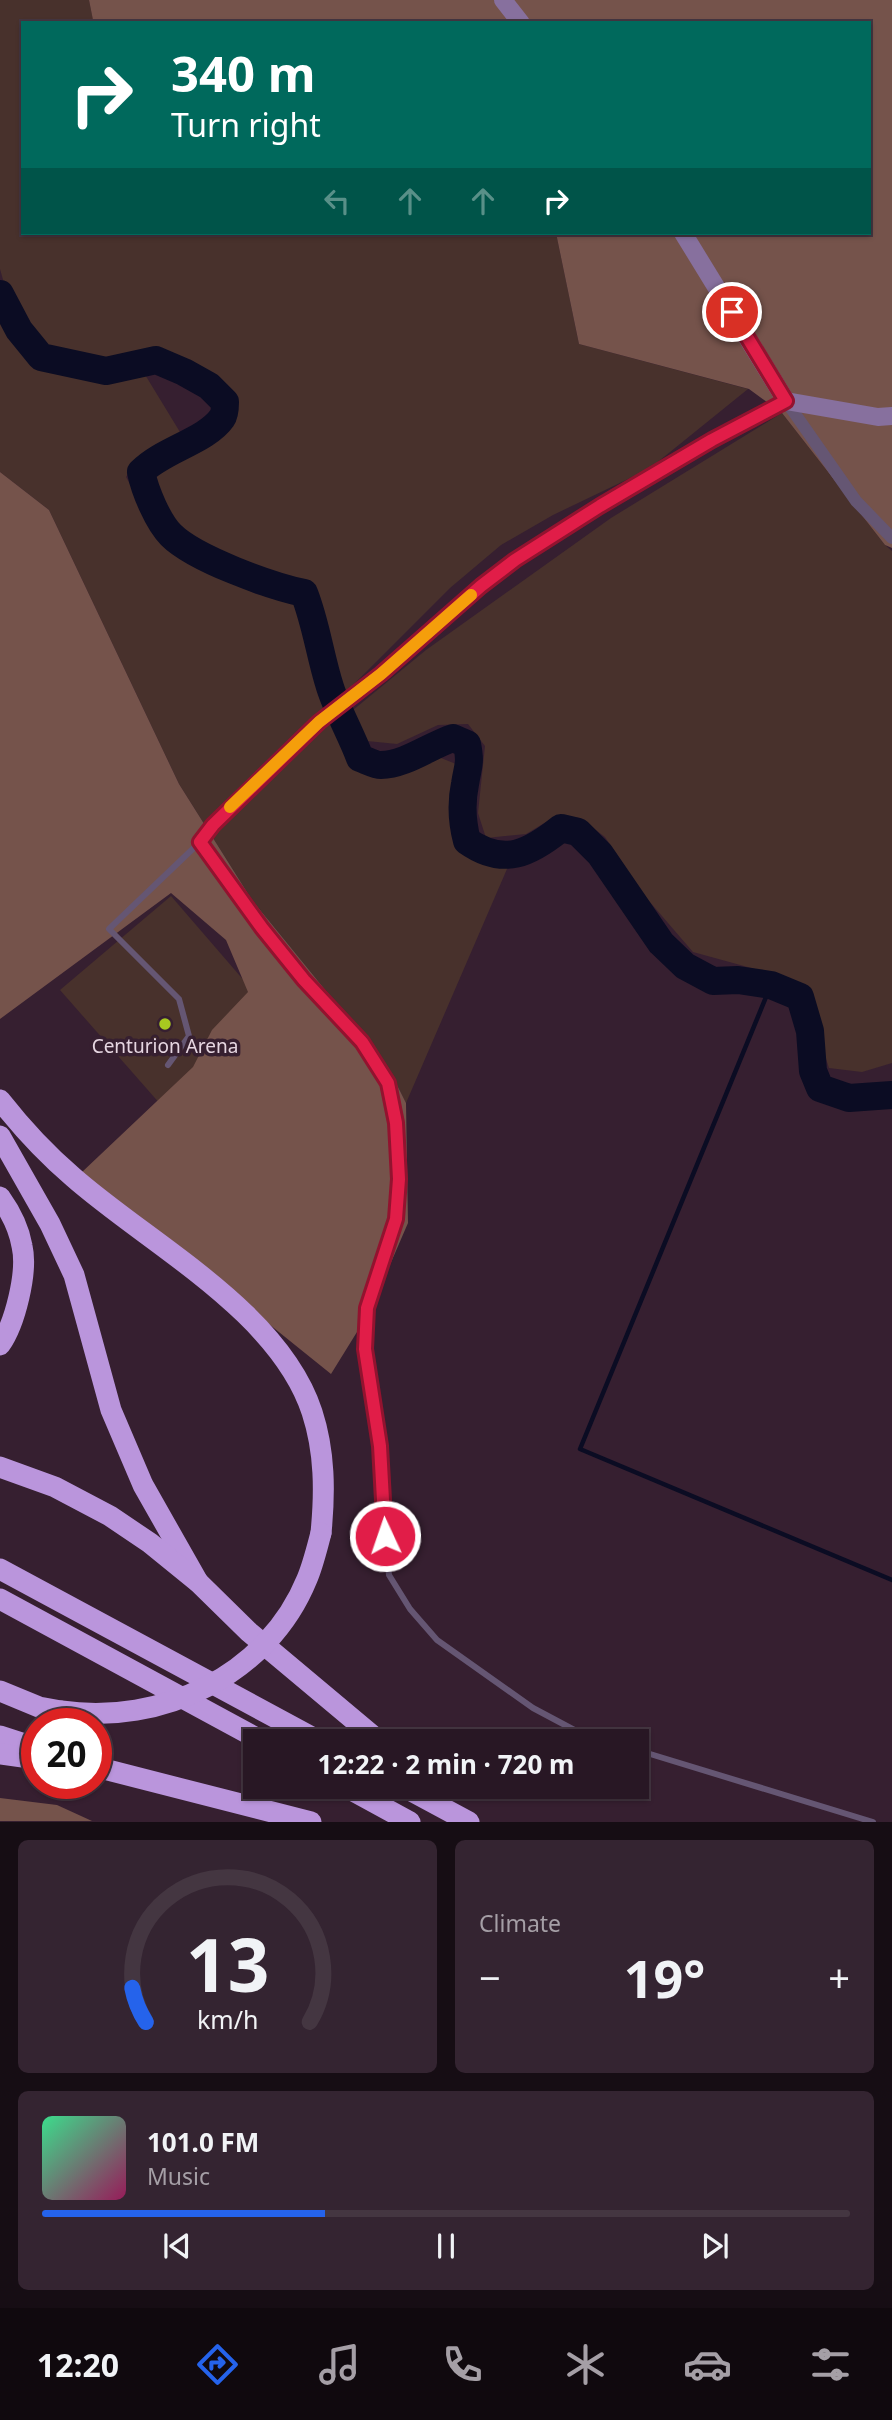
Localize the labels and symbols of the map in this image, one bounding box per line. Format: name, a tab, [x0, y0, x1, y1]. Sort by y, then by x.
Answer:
pin	[702, 282, 762, 342]
marker: Centurion Arena	[157, 1016, 173, 1032]
place label: Centurion Arena	[92, 1033, 238, 1059]
position arrow	[348, 1499, 422, 1573]
speed limit sign: 20	[21, 1708, 112, 1799]

